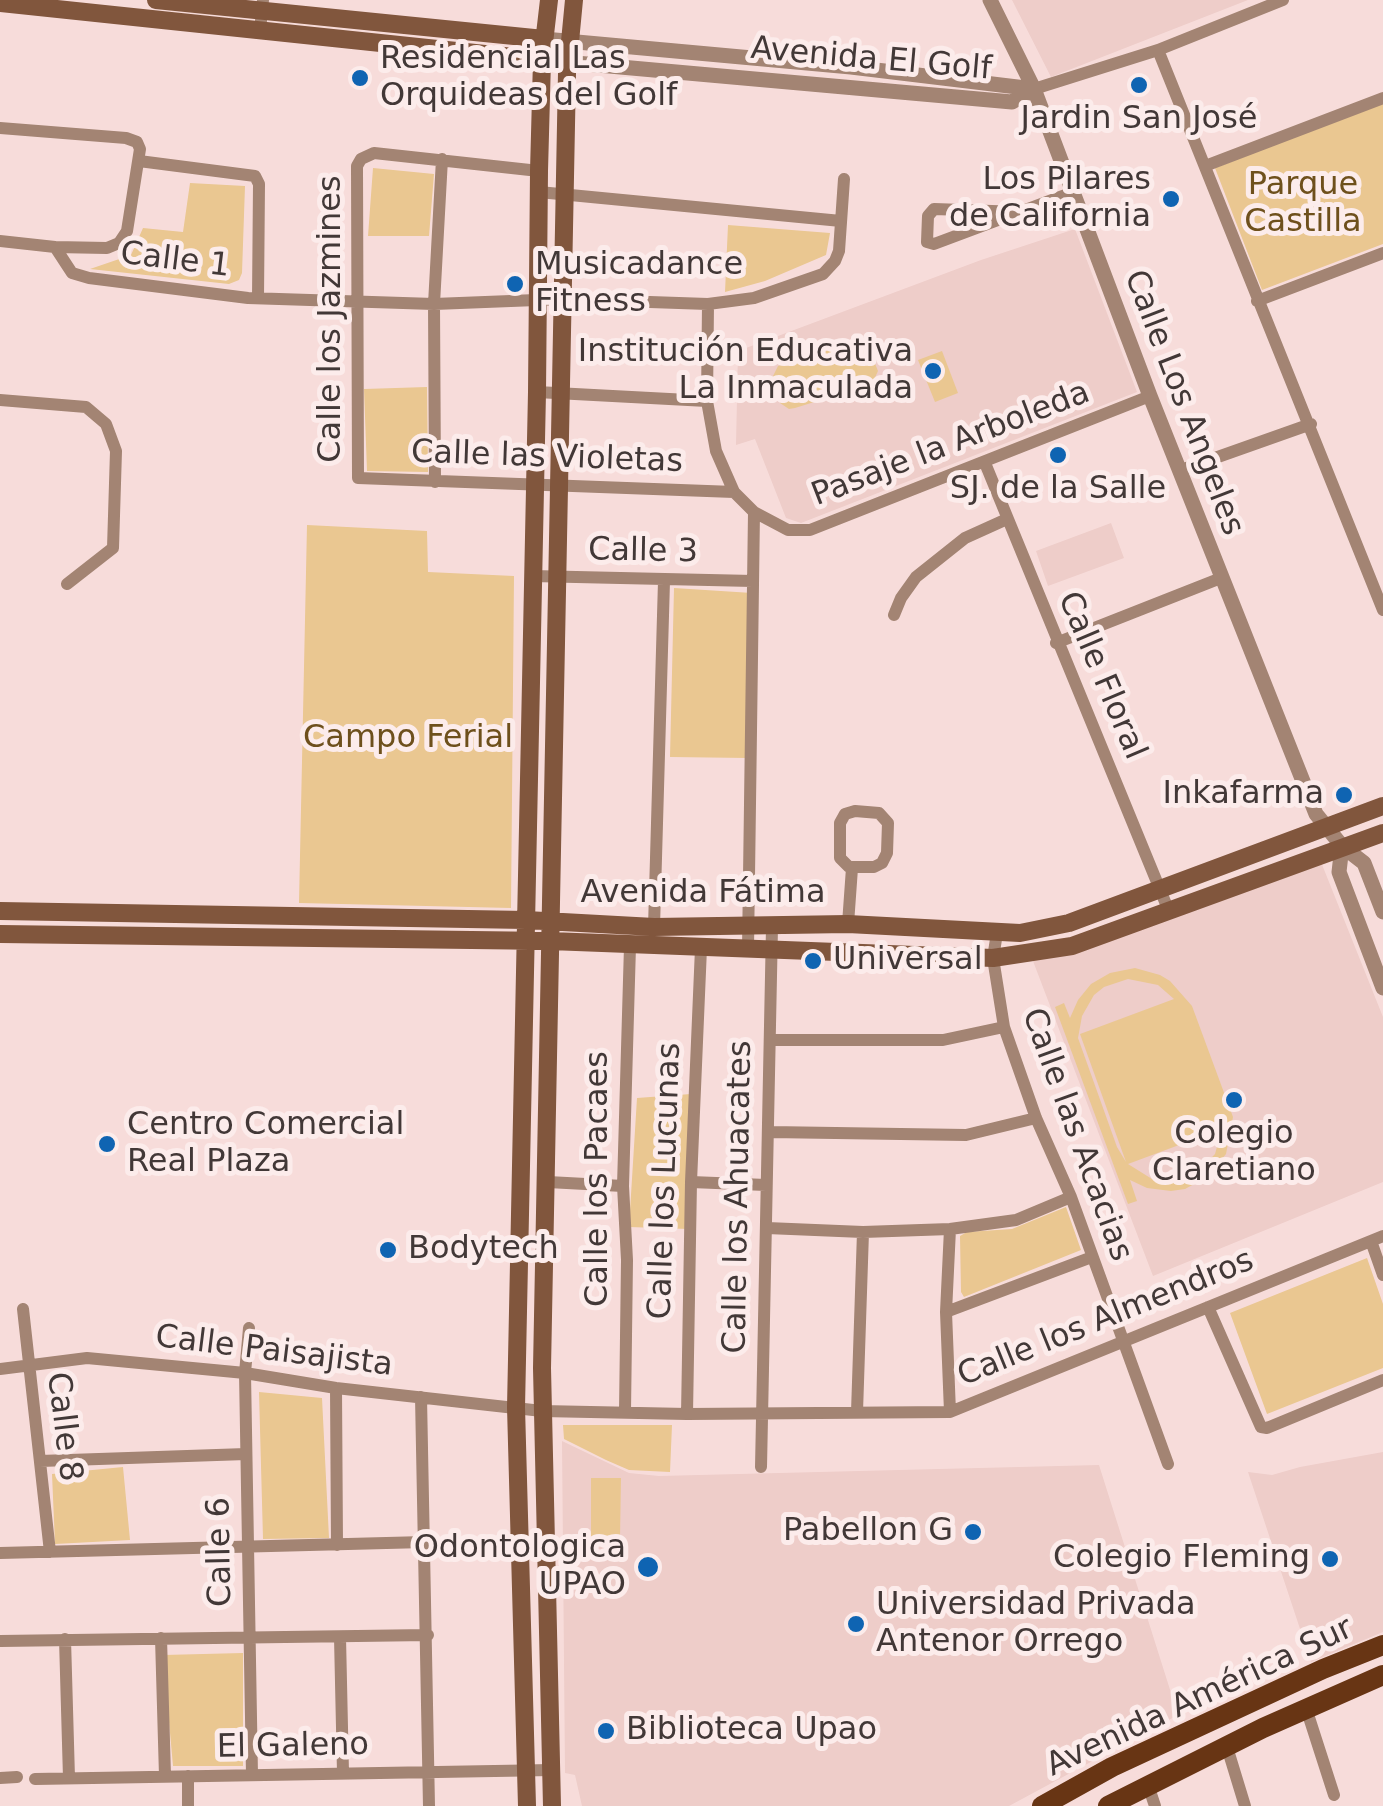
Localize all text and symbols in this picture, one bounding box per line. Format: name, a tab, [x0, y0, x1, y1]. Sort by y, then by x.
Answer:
street label: Avenida El Golf	[749, 30, 993, 90]
place label: Residencial Las Orquideas del Golf	[380, 41, 677, 116]
marker: Residencial Las Orquideas del Golf	[349, 67, 371, 89]
marker: Jardin San José	[1128, 74, 1150, 96]
place label: Jardin San José	[1020, 101, 1258, 139]
place label: Los Pilares de California	[949, 162, 1151, 237]
park label: Parque Castilla	[1244, 167, 1362, 242]
street label: Calle los Jazmines	[313, 175, 351, 463]
marker: Los Pilares de California	[1160, 188, 1182, 210]
street label: Calle 1	[118, 235, 232, 287]
place label: Musicadance Fitness	[535, 247, 743, 322]
street label: Calle Los Angeles	[1115, 265, 1251, 541]
marker: Musicadance Fitness	[504, 273, 526, 295]
place label: Institución Educativa La Inmaculada	[578, 334, 913, 409]
marker: Institución Educativa La Inmaculada	[922, 360, 944, 382]
street label: Pasaje la Arboleda	[807, 374, 1095, 516]
street label: Calle las Violetas	[410, 434, 684, 482]
marker: SJ. de la Salle	[1047, 444, 1069, 466]
place label: SJ. de la Salle	[950, 471, 1166, 509]
street label: Calle 3	[588, 532, 698, 572]
street label: Calle Floral	[1049, 587, 1153, 765]
park label: Campo Ferial	[303, 720, 513, 758]
place label: Inkafarma	[1162, 776, 1324, 814]
marker: Inkafarma	[1333, 784, 1355, 806]
street label: Avenida Fátima	[580, 875, 826, 913]
place label: Universal	[833, 942, 983, 980]
marker: Universal	[802, 950, 824, 972]
street label: Calle las Acacias	[1012, 1003, 1140, 1267]
street label: Calle los Ahuacates	[717, 1040, 761, 1354]
street label: Calle los Lucunas	[642, 1042, 690, 1320]
street label: Calle los Pacaes	[580, 1051, 618, 1307]
marker: Colegio Claretiano	[1223, 1089, 1245, 1111]
place label: Centro Comercial Real Plaza	[127, 1107, 404, 1182]
place label: Colegio Claretiano	[1152, 1116, 1316, 1191]
marker: Centro Comercial Real Plaza	[96, 1133, 118, 1155]
place label: Bodytech	[408, 1231, 559, 1269]
marker: Bodytech	[377, 1239, 399, 1261]
street label: Calle los Almendros	[952, 1242, 1260, 1396]
street label: Calle Paisajista	[153, 1318, 395, 1386]
street label: Calle 8	[37, 1370, 89, 1484]
street label: Calle 6	[201, 1497, 241, 1607]
place label: Pabellon G	[783, 1513, 953, 1551]
marker: Pabellon G	[962, 1521, 984, 1543]
place label: Odontologica UPAO	[414, 1530, 626, 1605]
place label: Colegio Fleming	[1053, 1540, 1310, 1578]
marker: Colegio Fleming	[1319, 1548, 1341, 1570]
marker: Odontologica UPAO	[635, 1554, 661, 1580]
place label: Universidad Privada Antenor Orrego	[876, 1587, 1196, 1662]
street label: Avenida América Sur	[1041, 1610, 1359, 1786]
marker: Universidad Privada Antenor Orrego	[845, 1613, 867, 1635]
place label: Biblioteca Upao	[626, 1712, 877, 1750]
marker: Biblioteca Upao	[595, 1720, 617, 1742]
street label: El Galeno	[217, 1726, 369, 1768]

